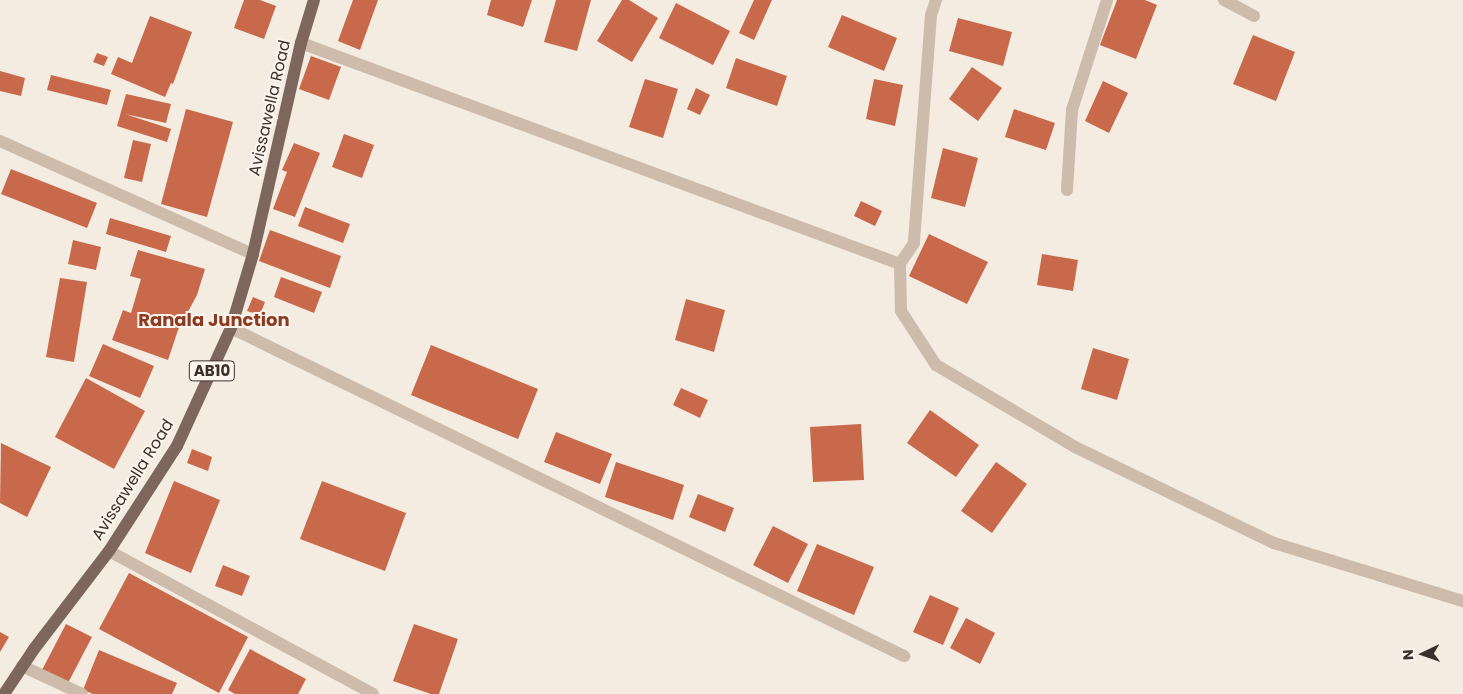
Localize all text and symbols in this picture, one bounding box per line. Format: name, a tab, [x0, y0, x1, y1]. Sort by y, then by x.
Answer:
street label: Avissawella Road	[245, 38, 295, 178]
district label: Ranala Junction	[138, 309, 290, 331]
road number: AB10	[188, 358, 236, 384]
street label: Avissawella Road	[88, 416, 178, 544]
north arrow	[1398, 629, 1448, 679]
text: N	[1398, 649, 1418, 661]

